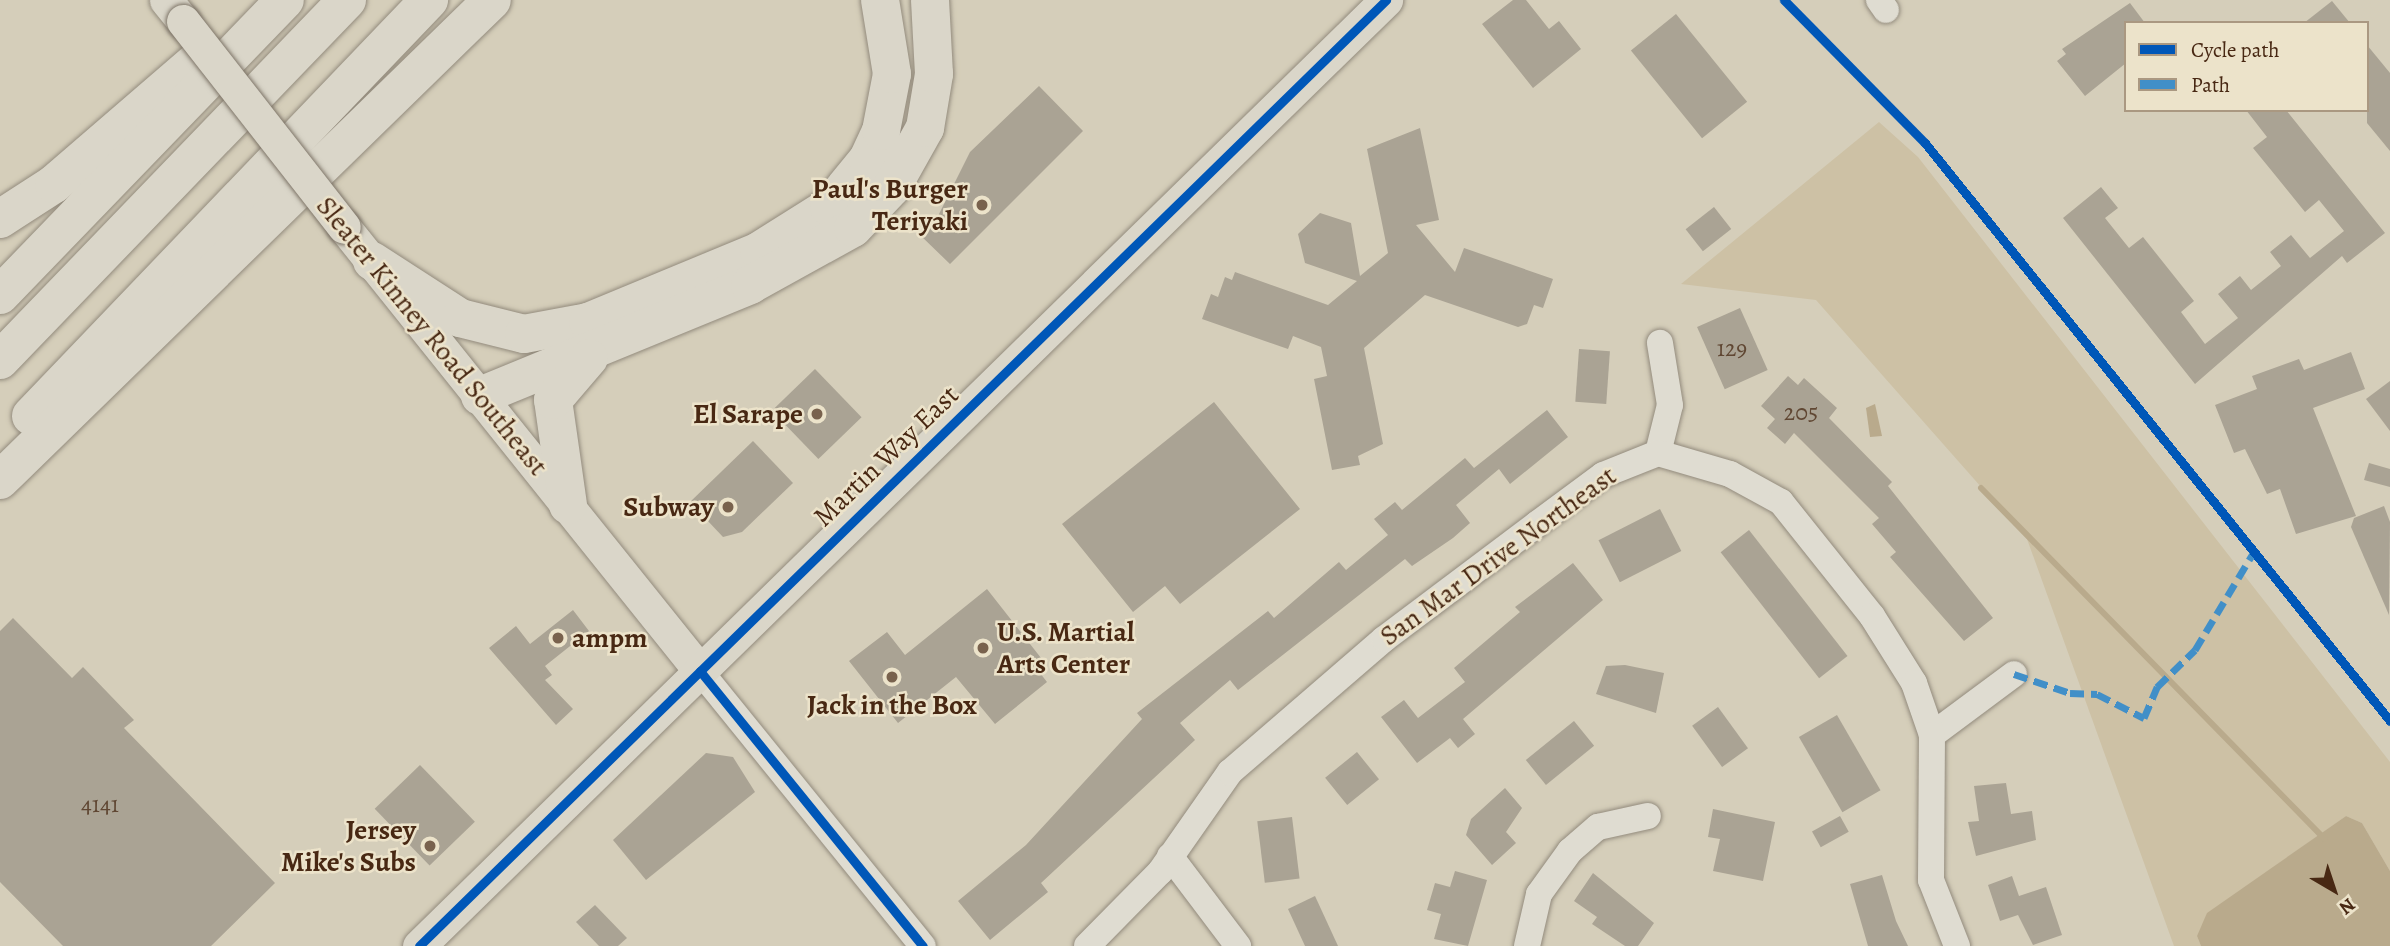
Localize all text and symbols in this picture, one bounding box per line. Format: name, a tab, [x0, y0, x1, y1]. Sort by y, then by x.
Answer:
legend	[2124, 21, 2369, 112]
text: Cycle path	[2191, 36, 2280, 64]
text: Path	[2191, 71, 2230, 99]
place label: Paul's Burger Teriyaki	[812, 172, 968, 238]
street label: Sleater Kinney Road Southeast	[309, 190, 555, 482]
marker: Paul's Burger Teriyaki	[974, 197, 990, 213]
house number: 129	[1717, 335, 1747, 363]
street label: Martin Way East	[806, 378, 966, 534]
place label: El Sarape	[693, 397, 803, 431]
house number: 205	[1784, 399, 1818, 427]
marker: El Sarape	[809, 406, 825, 422]
street label: San Mar Drive Northeast	[1373, 459, 1623, 653]
place label: Subway	[623, 490, 714, 524]
marker: Subway	[720, 499, 736, 515]
place label: U.S. Martial Arts Center	[997, 615, 1135, 681]
place label: ampm	[572, 621, 647, 655]
marker: ampm	[550, 630, 566, 646]
marker: U.S. Martial Arts Center	[975, 640, 991, 656]
marker: Jack in the Box	[884, 669, 900, 685]
place label: Jack in the Box	[807, 688, 977, 722]
house number: 4141	[81, 791, 119, 819]
place label: Jersey Mike's Subs	[281, 813, 416, 879]
marker: Jersey Mike's Subs	[422, 838, 438, 854]
north arrow	[2299, 855, 2369, 925]
text: N	[2334, 892, 2361, 921]

